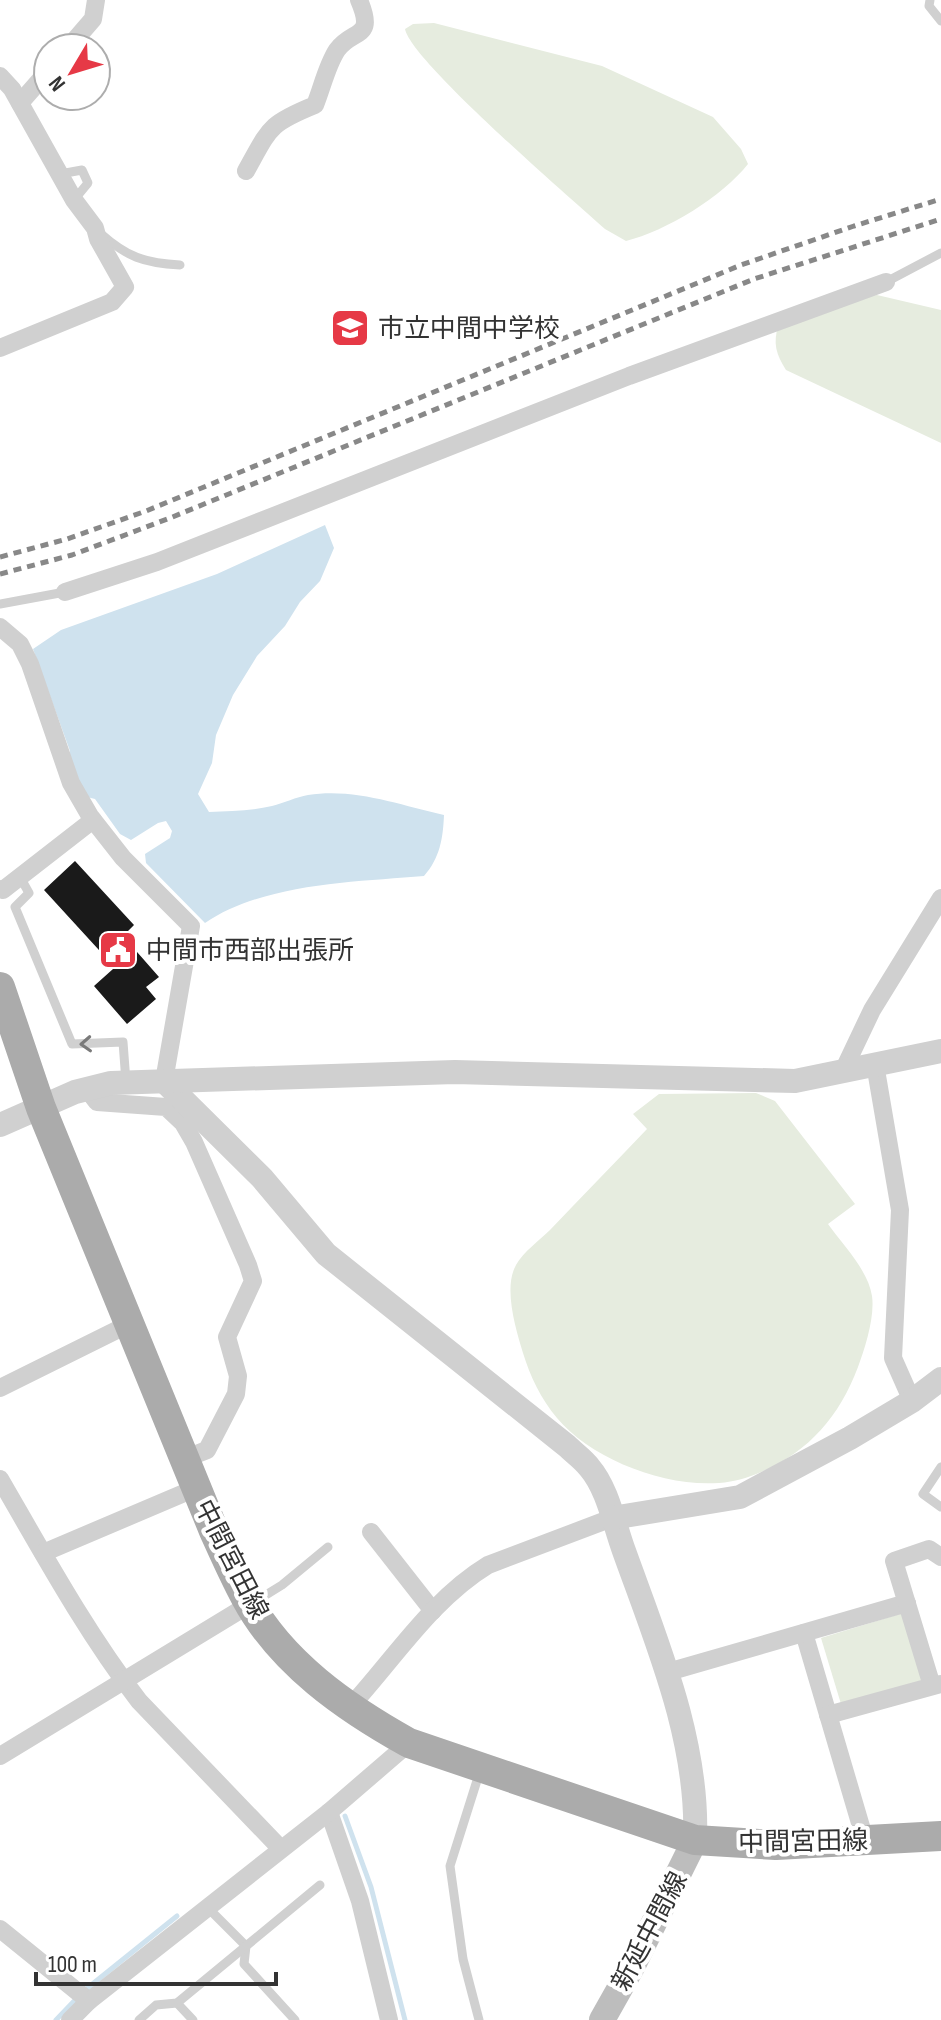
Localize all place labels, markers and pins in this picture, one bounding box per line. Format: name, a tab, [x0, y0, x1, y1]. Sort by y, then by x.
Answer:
school or university icon: 市立中間中学校	[329, 307, 371, 349]
place label: 市立中間中学校	[378, 314, 560, 345]
public building icon: 中間市西部出張所	[97, 929, 139, 971]
place label: 中間市西部出張所	[146, 936, 354, 967]

